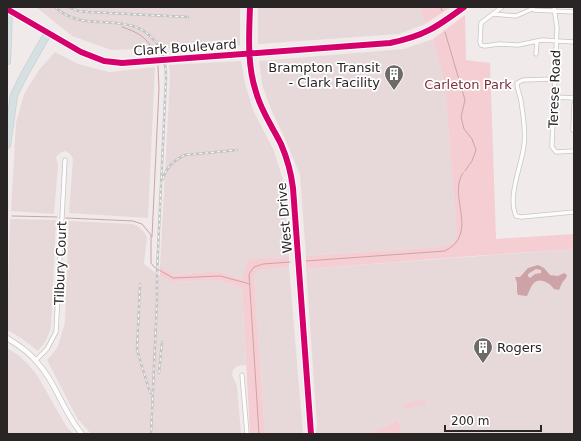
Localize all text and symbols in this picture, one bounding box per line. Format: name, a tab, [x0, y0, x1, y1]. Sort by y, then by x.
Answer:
street label: Clark Boulevard	[133, 36, 237, 59]
street label: Terese Road	[546, 50, 563, 129]
place label: Brampton Transit - Clark Facility	[268, 60, 380, 90]
building icon: Brampton Transit - Clark Facility	[383, 63, 405, 91]
park label: Carleton Park	[424, 77, 512, 92]
street label: West Drive	[274, 182, 295, 254]
street label: Tilbury Court	[52, 221, 69, 306]
building icon: Rogers	[472, 336, 494, 364]
place label: Rogers	[497, 340, 542, 355]
scale bar	[445, 407, 541, 433]
text: 200 m	[451, 414, 489, 428]

